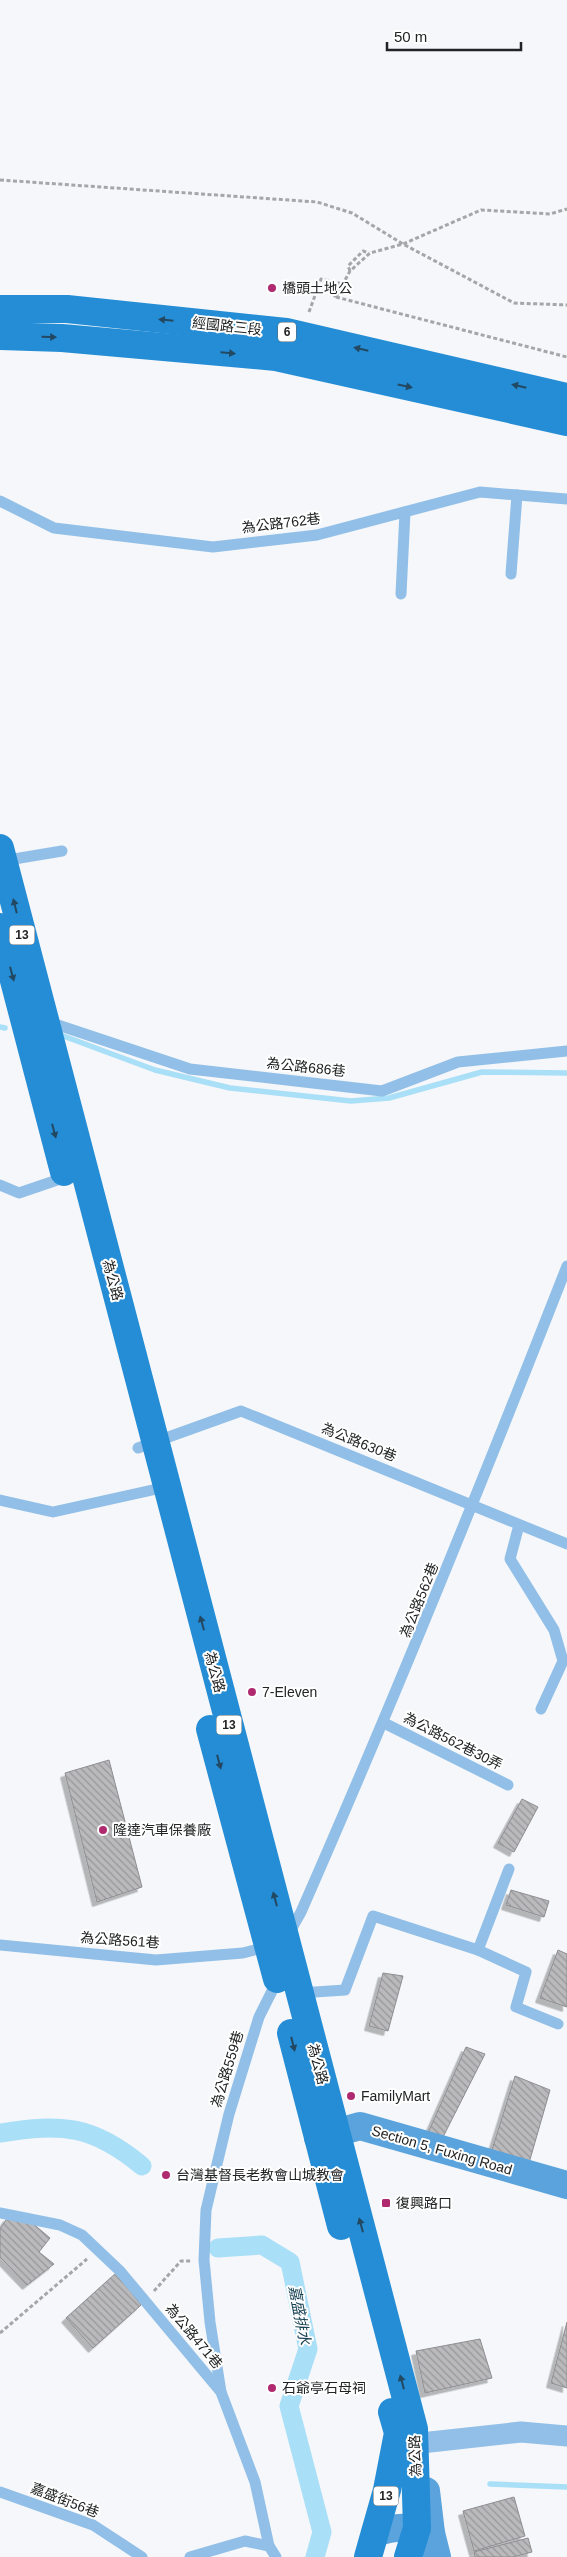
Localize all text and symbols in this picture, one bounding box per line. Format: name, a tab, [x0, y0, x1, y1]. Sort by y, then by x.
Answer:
scale bar	[387, 20, 521, 52]
text: 50 m	[394, 28, 427, 45]
place label: 橋頭土地公	[282, 280, 352, 296]
marker: 橋頭土地公	[266, 282, 278, 294]
street label: 經國路三段	[191, 314, 263, 338]
one-way arrow	[158, 316, 174, 324]
road number: 6	[278, 322, 296, 342]
one-way arrow	[41, 334, 57, 342]
one-way arrow	[354, 345, 369, 353]
one-way arrow	[220, 349, 236, 357]
one-way arrow	[397, 382, 412, 390]
one-way arrow	[512, 382, 527, 390]
street label: 為公路762巷	[241, 510, 321, 536]
one-way arrow	[11, 899, 19, 914]
road number: 13	[10, 926, 34, 944]
one-way arrow	[8, 966, 16, 981]
street label: 為公路686巷	[266, 1055, 346, 1079]
one-way arrow	[50, 1123, 58, 1138]
street label: 為公路	[100, 1258, 126, 1302]
street label: 為公路630巷	[319, 1420, 399, 1464]
street label: 為公路562巷	[397, 1560, 441, 1640]
one-way arrow	[198, 1615, 206, 1631]
street label: 為公路	[202, 1650, 228, 1694]
place label: 7-Eleven	[262, 1684, 317, 1700]
marker: 7-Eleven	[246, 1686, 258, 1698]
street label: 為公路562巷30弄	[401, 1709, 505, 1773]
road number: 13	[216, 1716, 242, 1734]
one-way arrow	[215, 1755, 223, 1770]
place label: 隆達汽車保養廠	[113, 1822, 211, 1838]
marker: 隆達汽車保養廠	[97, 1824, 109, 1836]
one-way arrow	[270, 1891, 278, 1906]
street label: 為公路561巷	[80, 1929, 160, 1951]
street label: 為公路559巷	[208, 2029, 246, 2109]
one-way arrow	[290, 2037, 298, 2052]
street label: 為公路	[305, 2042, 331, 2086]
place label: FamilyMart	[361, 2088, 430, 2104]
marker: FamilyMart	[345, 2090, 357, 2102]
street label: Section 5, Fuxing Road	[370, 2122, 514, 2178]
place label: 台灣基督長老教會山城教會	[176, 2167, 344, 2183]
marker: 台灣基督長老教會山城教會	[160, 2169, 172, 2181]
place label: 復興路口	[396, 2195, 452, 2211]
marker: 復興路口	[380, 2197, 392, 2209]
one-way arrow	[356, 2217, 364, 2232]
water label: 嘉盛排水	[286, 2284, 314, 2347]
street label: 為公路471巷	[162, 2300, 226, 2372]
one-way arrow	[397, 2375, 405, 2390]
place label: 石爺亭石母祠	[282, 2380, 366, 2396]
marker: 石爺亭石母祠	[266, 2382, 278, 2394]
street label: 為公路	[406, 2435, 424, 2477]
street label: 嘉盛街56巷	[29, 2480, 101, 2520]
road number: 13	[374, 2486, 398, 2506]

